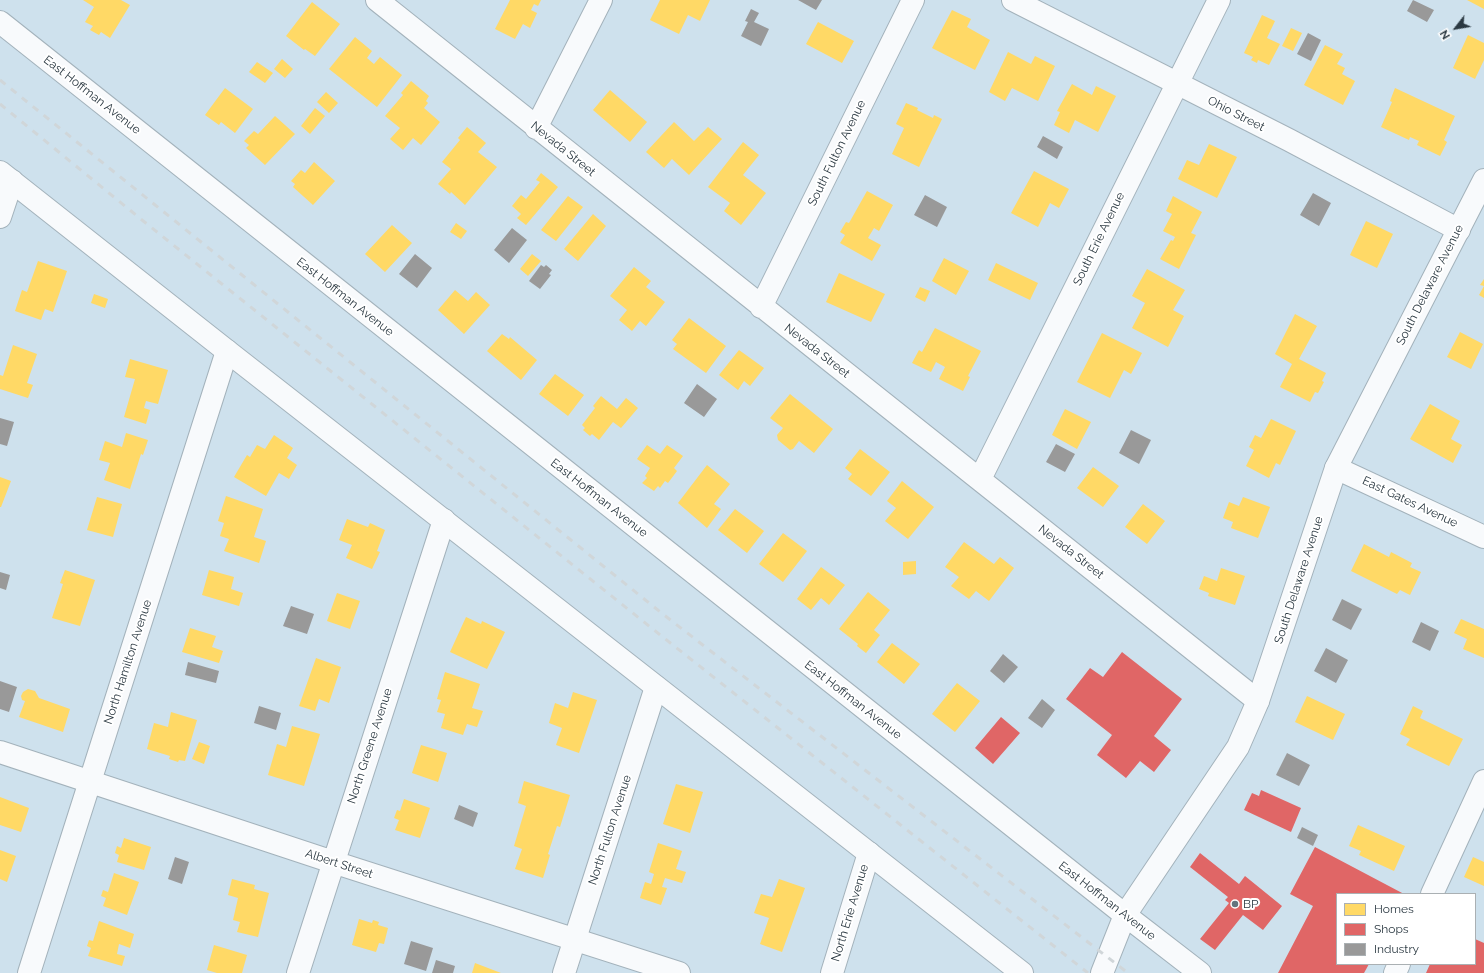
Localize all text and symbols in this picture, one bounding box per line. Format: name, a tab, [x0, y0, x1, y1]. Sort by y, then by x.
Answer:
north arrow	[1436, 8, 1476, 48]
text: N	[1438, 27, 1453, 41]
street label: East Hoffman Avenue	[41, 53, 143, 137]
street label: Ohio Street	[1205, 93, 1267, 135]
street label: South Fulton Avenue	[805, 98, 869, 208]
street label: Nevada Street	[528, 118, 598, 180]
street label: South Erie Avenue	[1070, 190, 1128, 288]
street label: South Delaware Avenue	[1393, 222, 1467, 348]
street label: East Hoffman Avenue	[294, 255, 396, 339]
street label: Nevada Street	[781, 321, 853, 381]
street label: East Hoffman Avenue	[548, 456, 650, 540]
street label: East Gates Avenue	[1360, 474, 1460, 530]
street label: South Delaware Avenue	[1272, 514, 1326, 646]
street label: Nevada Street	[1035, 522, 1107, 582]
street label: North Hamilton Avenue	[101, 598, 155, 726]
street label: East Hoffman Avenue	[802, 658, 904, 742]
street label: North Greene Avenue	[345, 686, 395, 806]
street label: North Fulton Avenue	[585, 773, 635, 887]
street label: Albert Street	[303, 846, 375, 882]
street label: East Hoffman Avenue	[1056, 859, 1158, 943]
street label: North Erie Avenue	[828, 863, 872, 963]
legend	[1336, 893, 1476, 965]
place label: BP	[1243, 897, 1258, 911]
marker: BP	[1230, 899, 1240, 909]
text: Homes	[1374, 902, 1414, 916]
text: Shops	[1374, 922, 1409, 936]
text: Industry	[1374, 942, 1419, 956]

